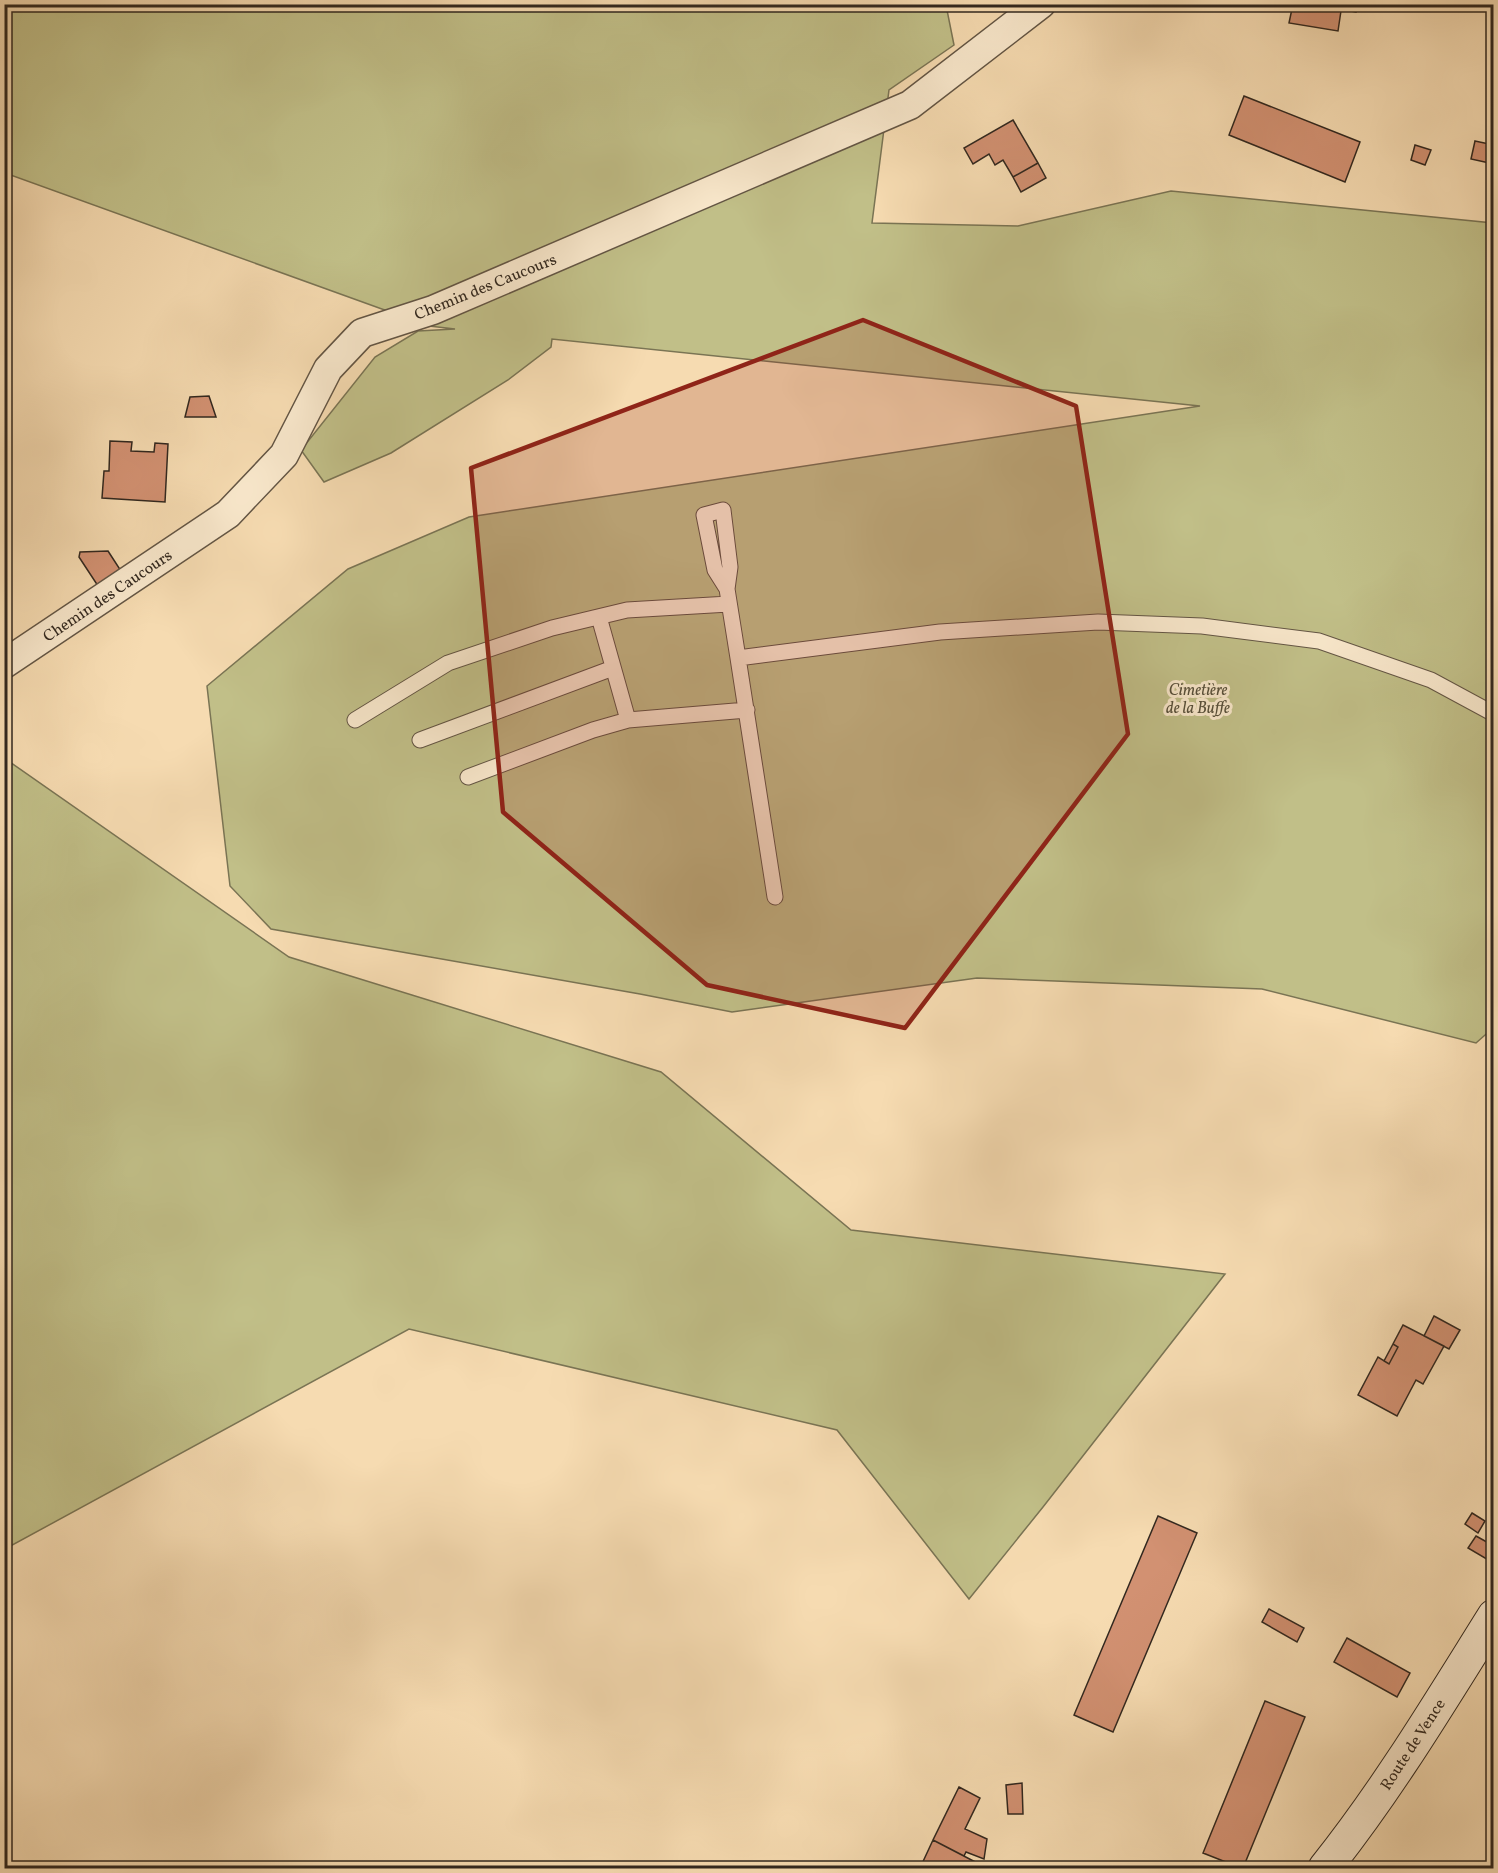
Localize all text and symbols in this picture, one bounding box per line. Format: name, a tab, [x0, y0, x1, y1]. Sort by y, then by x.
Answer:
street label: Chemin des Caucours	[411, 249, 560, 326]
street label: Chemin des Caucours	[39, 545, 177, 648]
park label: Cimetière de la Buffe	[1166, 680, 1230, 720]
street label: Route de Vence	[1376, 1695, 1452, 1795]

